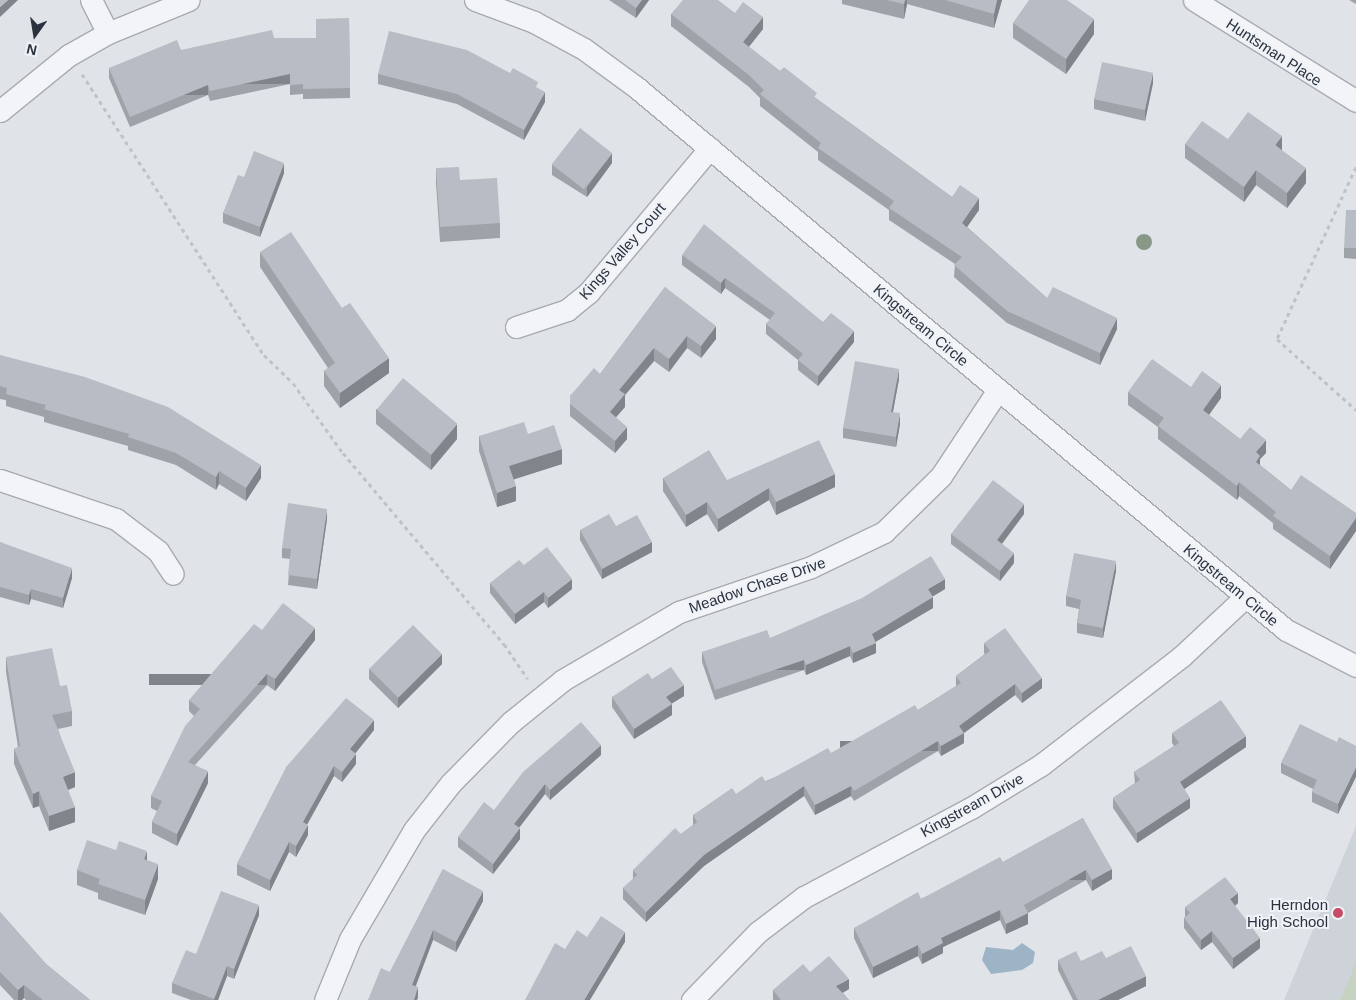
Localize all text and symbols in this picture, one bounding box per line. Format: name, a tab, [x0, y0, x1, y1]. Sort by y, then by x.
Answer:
north arrow	[10, 10, 60, 60]
street label: Huntsman Place	[1223, 14, 1325, 90]
text: N	[25, 41, 38, 59]
street label: Kings Valley Court	[575, 199, 669, 303]
street label: Kingstream Circle	[870, 280, 972, 370]
street label: Kingstream Circle	[1180, 540, 1282, 630]
street label: Meadow Chase Drive	[686, 553, 828, 617]
street label: Kingstream Drive	[917, 769, 1027, 841]
place label: Herndon High School	[1247, 895, 1328, 930]
marker: Herndon High School	[1332, 907, 1344, 919]

